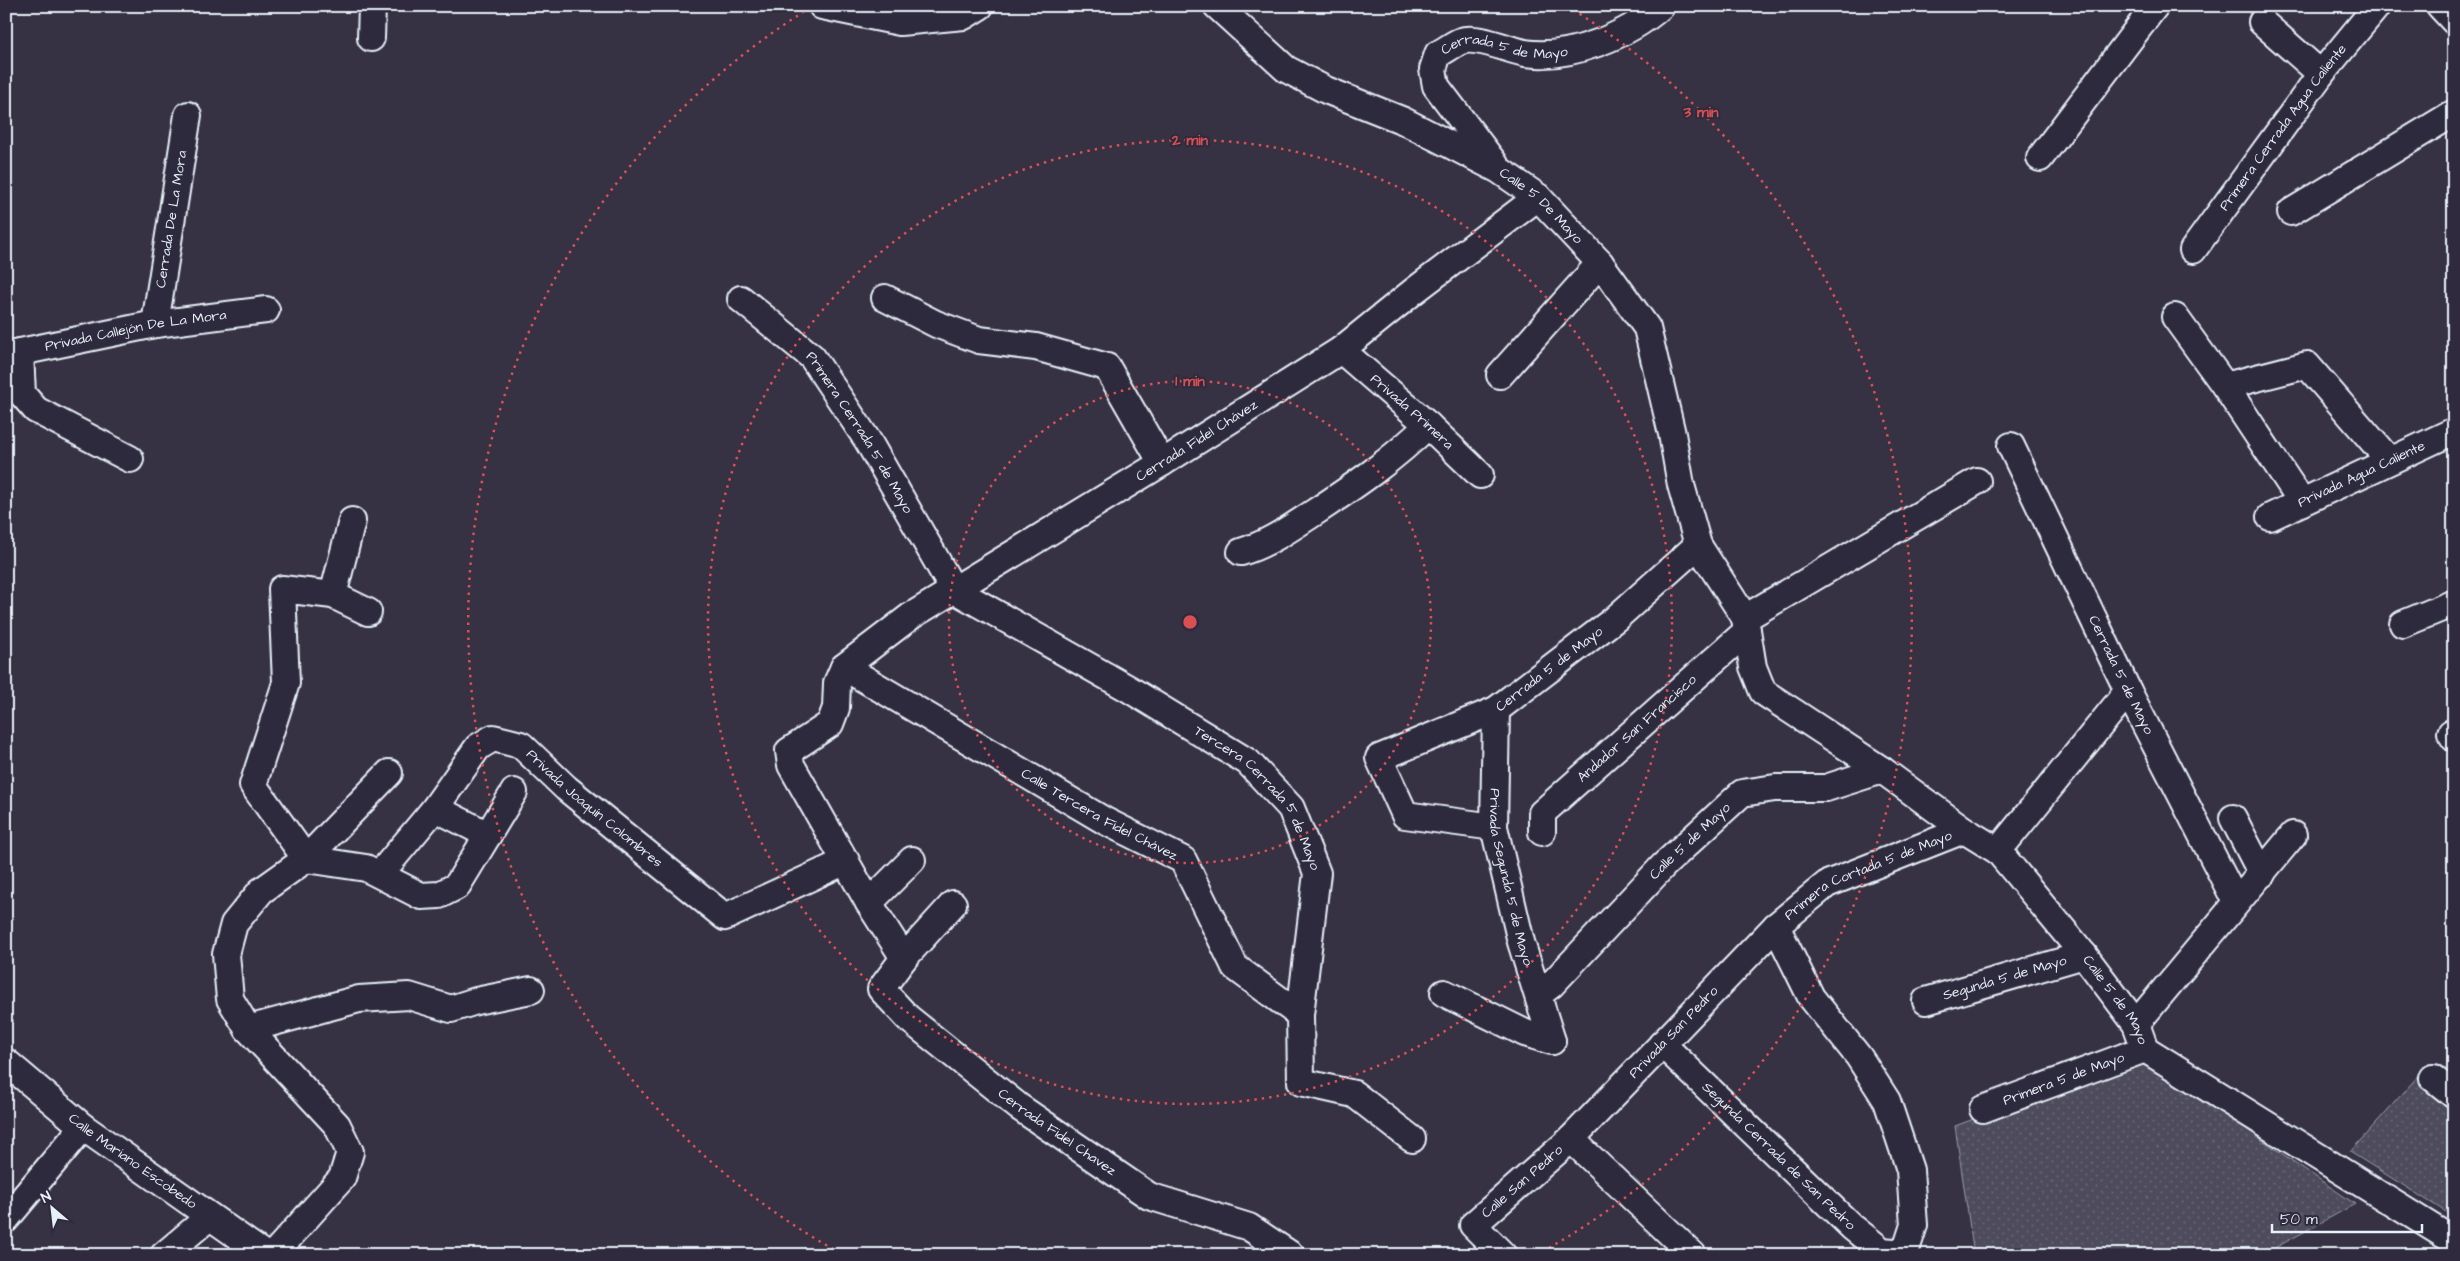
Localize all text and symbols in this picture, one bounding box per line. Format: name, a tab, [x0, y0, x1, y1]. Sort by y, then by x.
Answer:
street label: Cerrada 5 de Mayo	[1437, 29, 1569, 64]
street label: Primera Cerrada Agua Caliente	[2215, 40, 2352, 215]
text: 3 min	[1682, 102, 1719, 123]
text: 2 min	[1171, 130, 1209, 151]
street label: Cerrada De La Mora	[151, 149, 192, 290]
street label: Calle 5 De Mayo	[1495, 163, 1587, 249]
street label: Privada Callejón De La Mora	[43, 305, 228, 357]
street label: Primera Cerrada 5 de Mayo	[802, 346, 918, 517]
street label: Privada Primera	[1366, 369, 1458, 454]
text: 1 min	[1175, 371, 1205, 392]
street label: Cerrada Fidel Chávez	[1132, 395, 1262, 487]
street label: Privada Agua Caliente	[2295, 436, 2429, 513]
street label: Cerrada 5 de Mayo	[2083, 612, 2159, 738]
centre of rings	[1181, 613, 1199, 631]
street label: Cerrada 5 de Mayo	[1491, 622, 1607, 717]
street label: Andador San Francisco	[1573, 670, 1701, 787]
street label: Tercera Cerrada 5 de Mayo	[1190, 721, 1325, 873]
street label: Privada Joaquín Colombres	[522, 745, 667, 872]
street label: Calle Tercera Fidel Chávez	[1017, 764, 1181, 866]
street label: Privada Segunda 5 de Mayo	[1484, 788, 1538, 968]
street label: Calle 5 de Mayo	[1645, 798, 1735, 884]
street label: Primera Cortada 5 de Mayo	[1780, 826, 1955, 925]
street label: Segunda 5 de Mayo	[1940, 951, 2069, 1006]
street label: Calle 5 de Mayo	[2078, 951, 2153, 1047]
street label: Privada San Pedro	[1625, 982, 1723, 1083]
street label: Primera 5 de Mayo	[2000, 1047, 2127, 1111]
street label: Segunda Cerrada de San Pedro	[1697, 1078, 1860, 1235]
street label: Cerrada Fidel Chavez	[994, 1084, 1120, 1181]
street label: Calle Mariano Escobedo	[64, 1109, 201, 1214]
street label: Calle San Pedro	[1477, 1140, 1568, 1223]
north arrow	[28, 1184, 78, 1234]
text: N	[38, 1186, 55, 1208]
scale bar	[2272, 1201, 2422, 1233]
text: 50 m	[2280, 1209, 2318, 1230]

